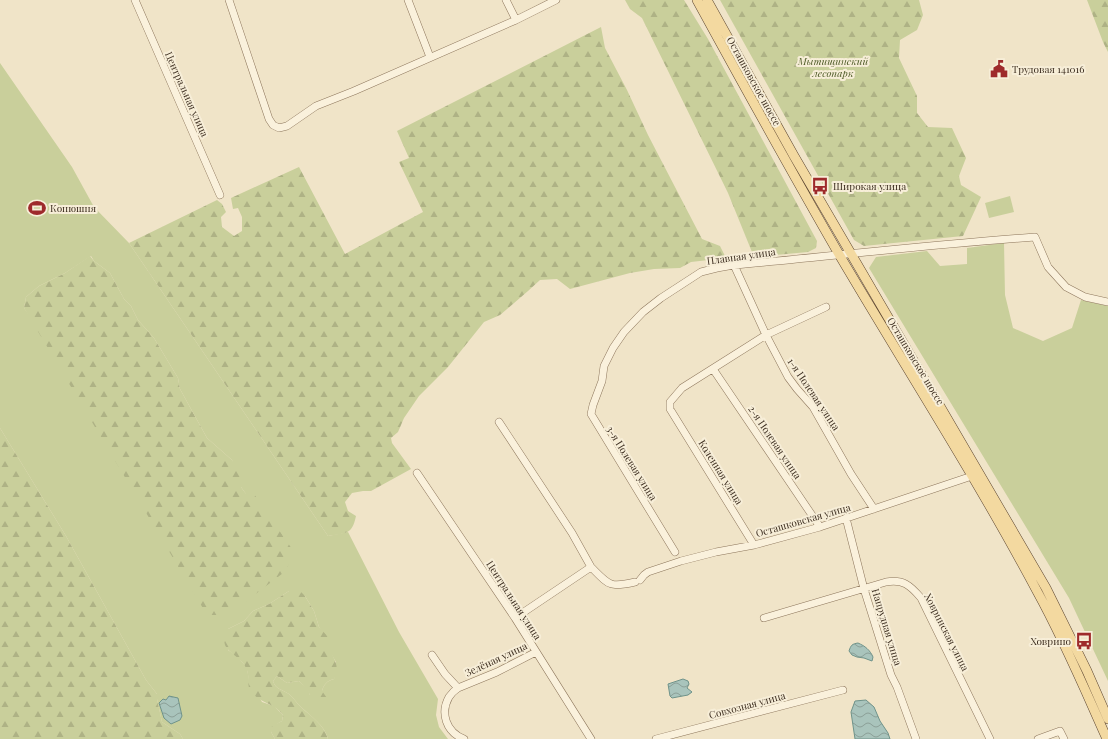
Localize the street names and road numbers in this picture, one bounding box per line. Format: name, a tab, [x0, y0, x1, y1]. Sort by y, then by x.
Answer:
street label: Осташковское шоссе	[724, 34, 784, 128]
street label: Центральная улица	[162, 49, 212, 139]
street label: Плавная улица	[706, 244, 776, 268]
street label: Осташковское шоссе	[884, 315, 948, 407]
street label: 1-я Полевая улица	[785, 355, 843, 433]
street label: 2-я Полевая улица	[745, 403, 805, 481]
street label: 3-я Полевая улица	[603, 423, 661, 503]
street label: Коленная улица	[695, 437, 747, 507]
street label: Осташковская улица	[754, 500, 852, 540]
street label: Центральная улица	[483, 558, 545, 642]
street label: Напрудная улица	[869, 587, 905, 667]
street label: Ховринская улица	[921, 591, 973, 673]
street label: Зелёная улица	[463, 639, 529, 679]
street label: Совхозная улица	[707, 688, 787, 722]

